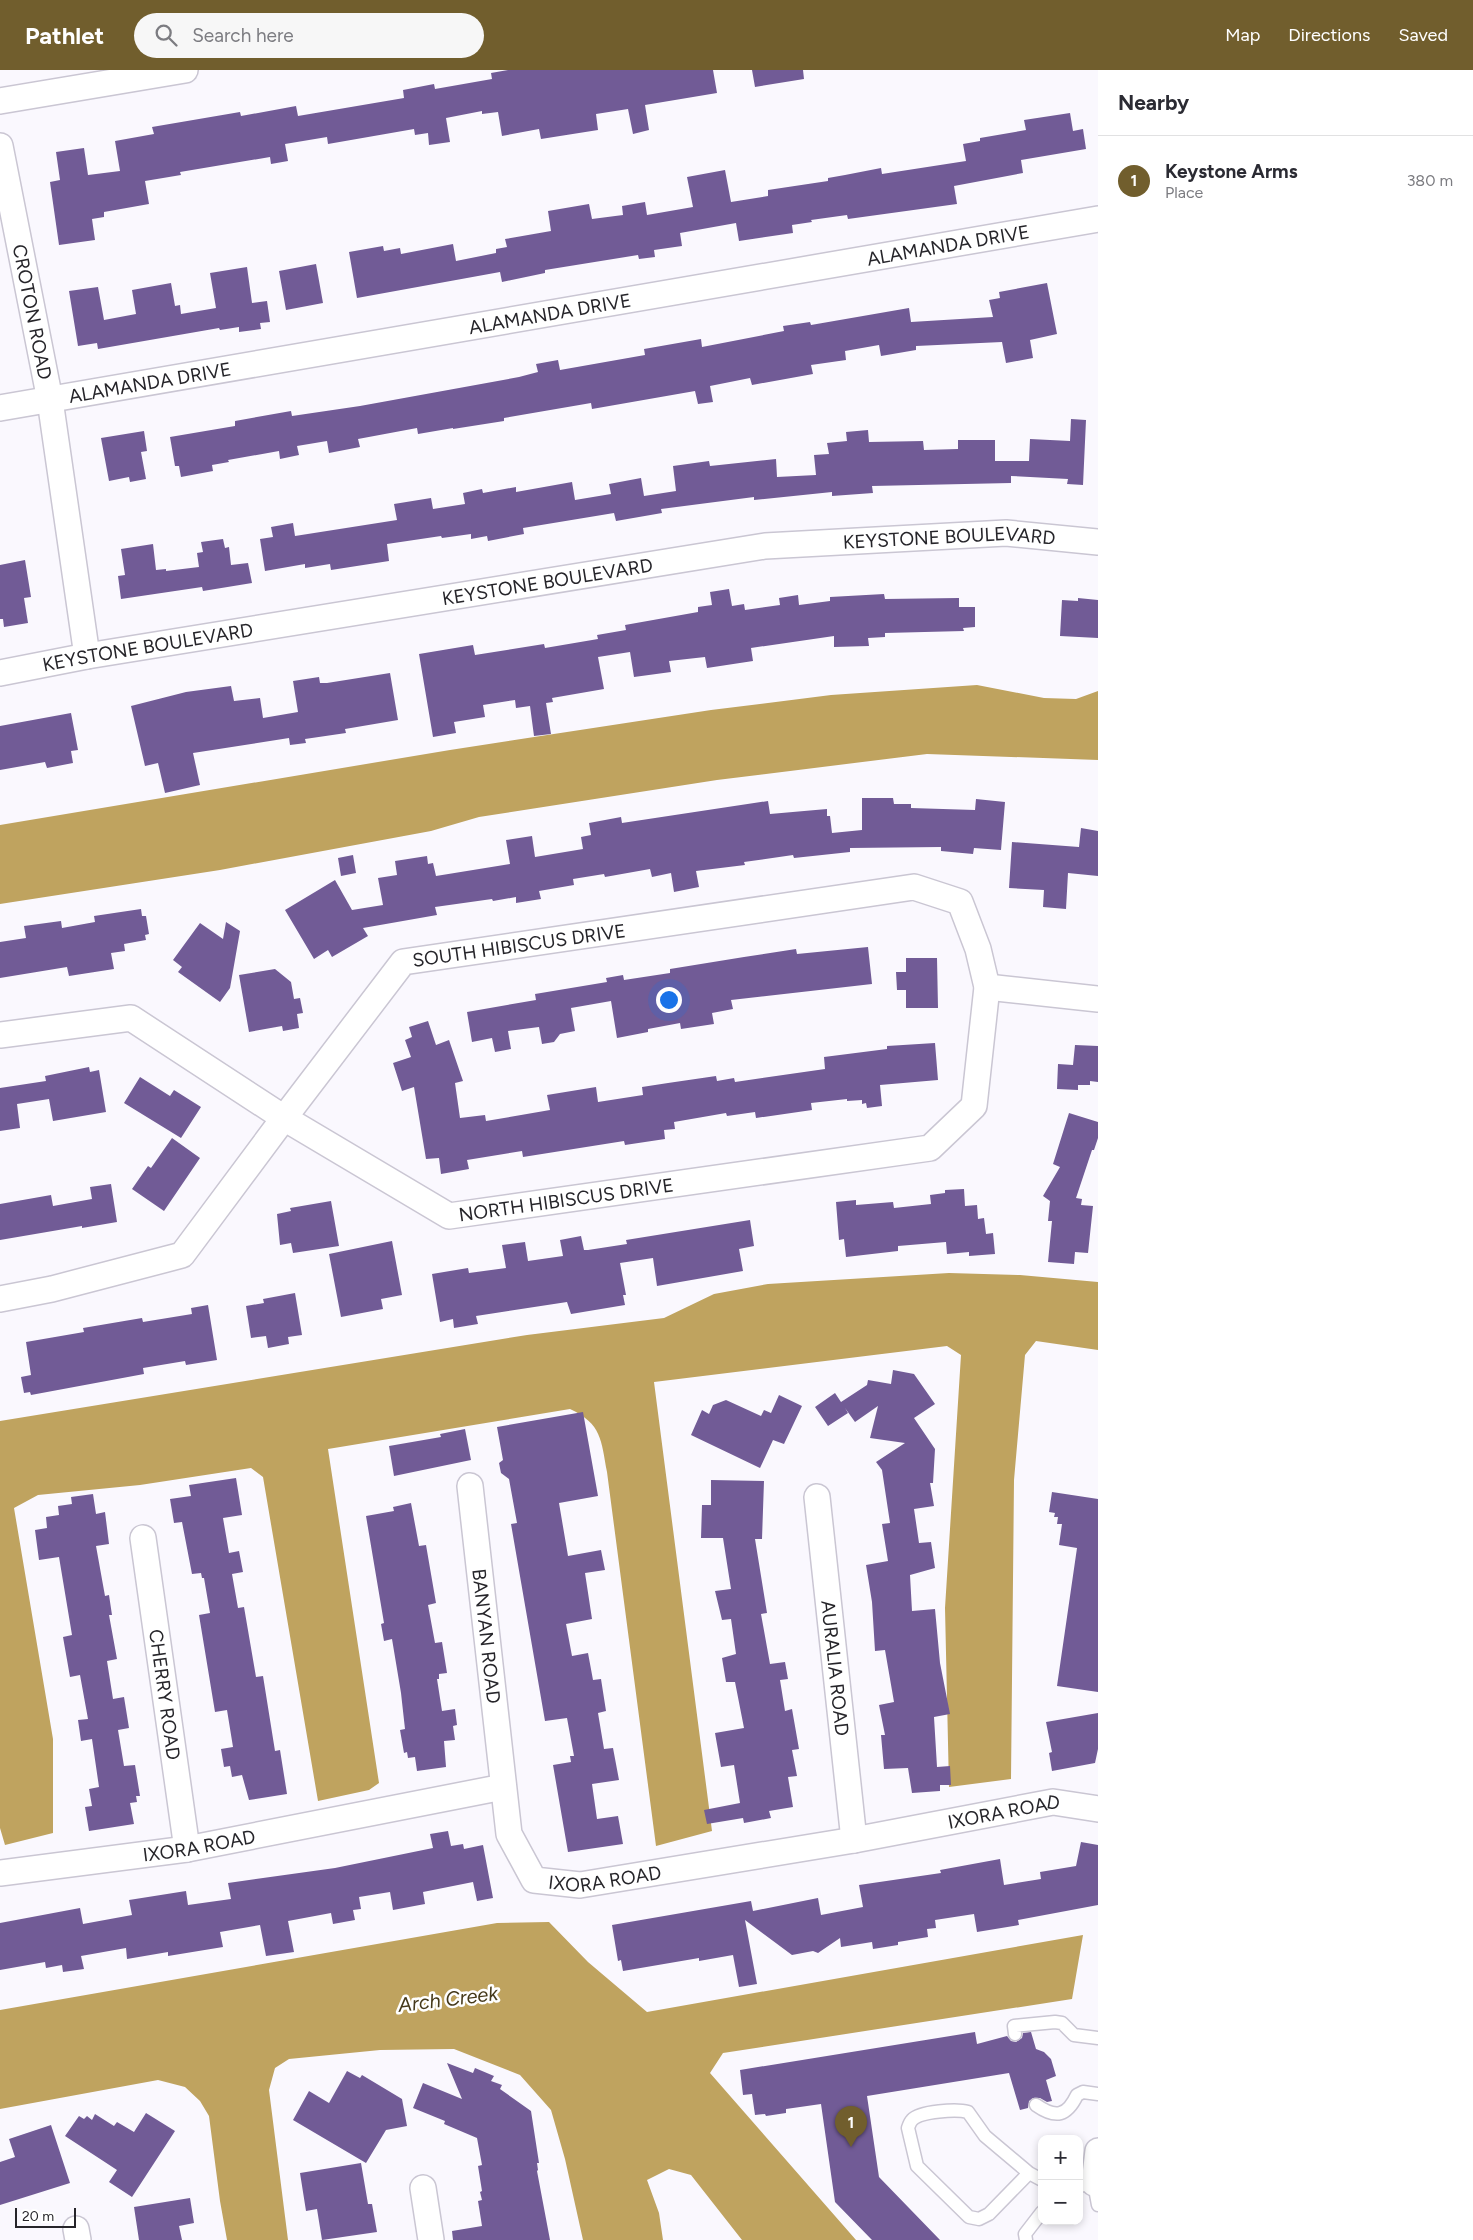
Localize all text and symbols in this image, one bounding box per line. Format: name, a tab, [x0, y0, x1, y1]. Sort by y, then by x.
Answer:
search box	[134, 13, 484, 58]
text: Pathlet	[25, 21, 104, 50]
icon: search	[152, 21, 180, 49]
text: Search here	[192, 24, 294, 47]
text: Map	[1225, 24, 1260, 46]
text: Directions	[1288, 24, 1370, 46]
text: Saved	[1398, 24, 1448, 46]
text: Nearby	[1118, 90, 1189, 115]
text: Keystone Arms	[1165, 160, 1298, 183]
text: 1	[1131, 171, 1137, 190]
text: 380 m	[1407, 171, 1453, 190]
text: Place	[1165, 183, 1203, 202]
street label: ALAMANDA DRIVE	[865, 220, 1031, 271]
street label: CROTON ROAD	[8, 242, 57, 382]
street label: ALAMANDA DRIVE	[467, 289, 633, 339]
street label: ALAMANDA DRIVE	[67, 357, 233, 408]
street label: KEYSTONE BOULEVARD	[842, 522, 1057, 554]
street label: KEYSTONE BOULEVARD	[440, 553, 654, 610]
street label: KEYSTONE BOULEVARD	[41, 618, 255, 676]
street label: SOUTH HIBISCUS DRIVE	[411, 919, 627, 972]
your location	[656, 987, 682, 1013]
street label: NORTH HIBISCUS DRIVE	[457, 1173, 675, 1227]
street label: BANYAN ROAD	[467, 1567, 505, 1705]
street label: AURALIA ROAD	[816, 1599, 854, 1737]
street label: CHERRY ROAD	[144, 1628, 185, 1761]
street label: IXORA ROAD	[946, 1790, 1061, 1834]
street label: IXORA ROAD	[142, 1825, 257, 1867]
street label: IXORA ROAD	[547, 1861, 663, 1897]
water label: Arch Creek	[396, 1981, 500, 2017]
pin: 1	[835, 2106, 867, 2147]
map controls	[1038, 2135, 1083, 2225]
button: +	[1038, 2135, 1083, 2180]
button: −	[1038, 2180, 1083, 2225]
scale bar	[15, 2205, 76, 2228]
text: 20 m	[22, 2208, 54, 2225]

